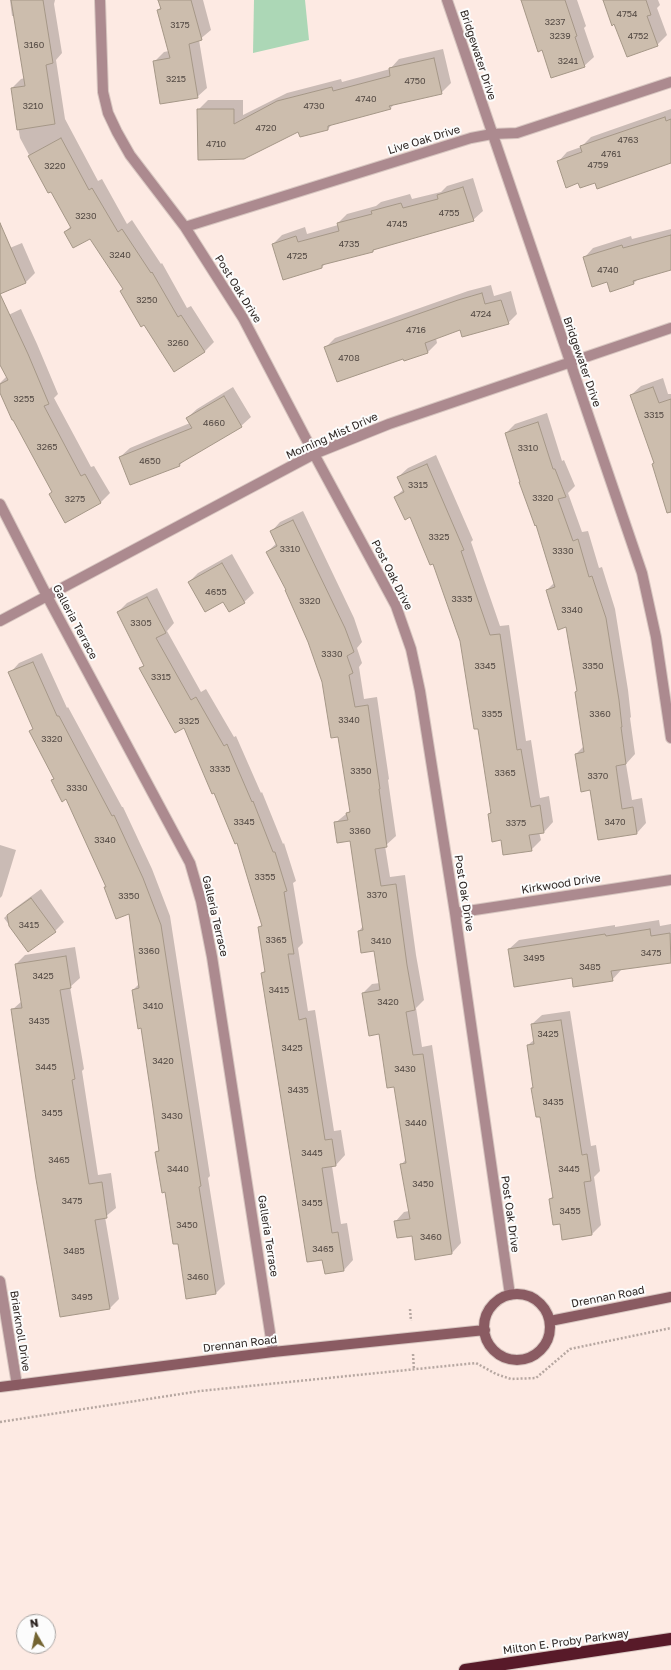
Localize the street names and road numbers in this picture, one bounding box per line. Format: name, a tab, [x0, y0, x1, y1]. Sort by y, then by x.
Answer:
street label: Bridgewater Drive	[457, 8, 499, 102]
street label: Live Oak Drive	[386, 123, 462, 157]
street label: Post Oak Drive	[212, 253, 264, 325]
street label: Bridgewater Drive	[560, 315, 604, 409]
street label: Morning Mist Drive	[284, 410, 380, 462]
street label: Post Oak Drive	[369, 538, 415, 612]
street label: Galleria Terrace	[50, 582, 100, 662]
street label: Post Oak Drive	[451, 854, 477, 932]
street label: Kirkwood Drive	[520, 871, 602, 897]
street label: Galleria Terrace	[199, 874, 231, 958]
street label: Post Oak Drive	[498, 1175, 522, 1253]
street label: Galleria Terrace	[255, 1194, 281, 1278]
street label: Drennan Road	[570, 1283, 646, 1311]
street label: Briarknoll Drive	[7, 1290, 33, 1372]
street label: Drennan Road	[202, 1333, 278, 1355]
street label: Milton E. Proby Parkway	[502, 1627, 630, 1657]

